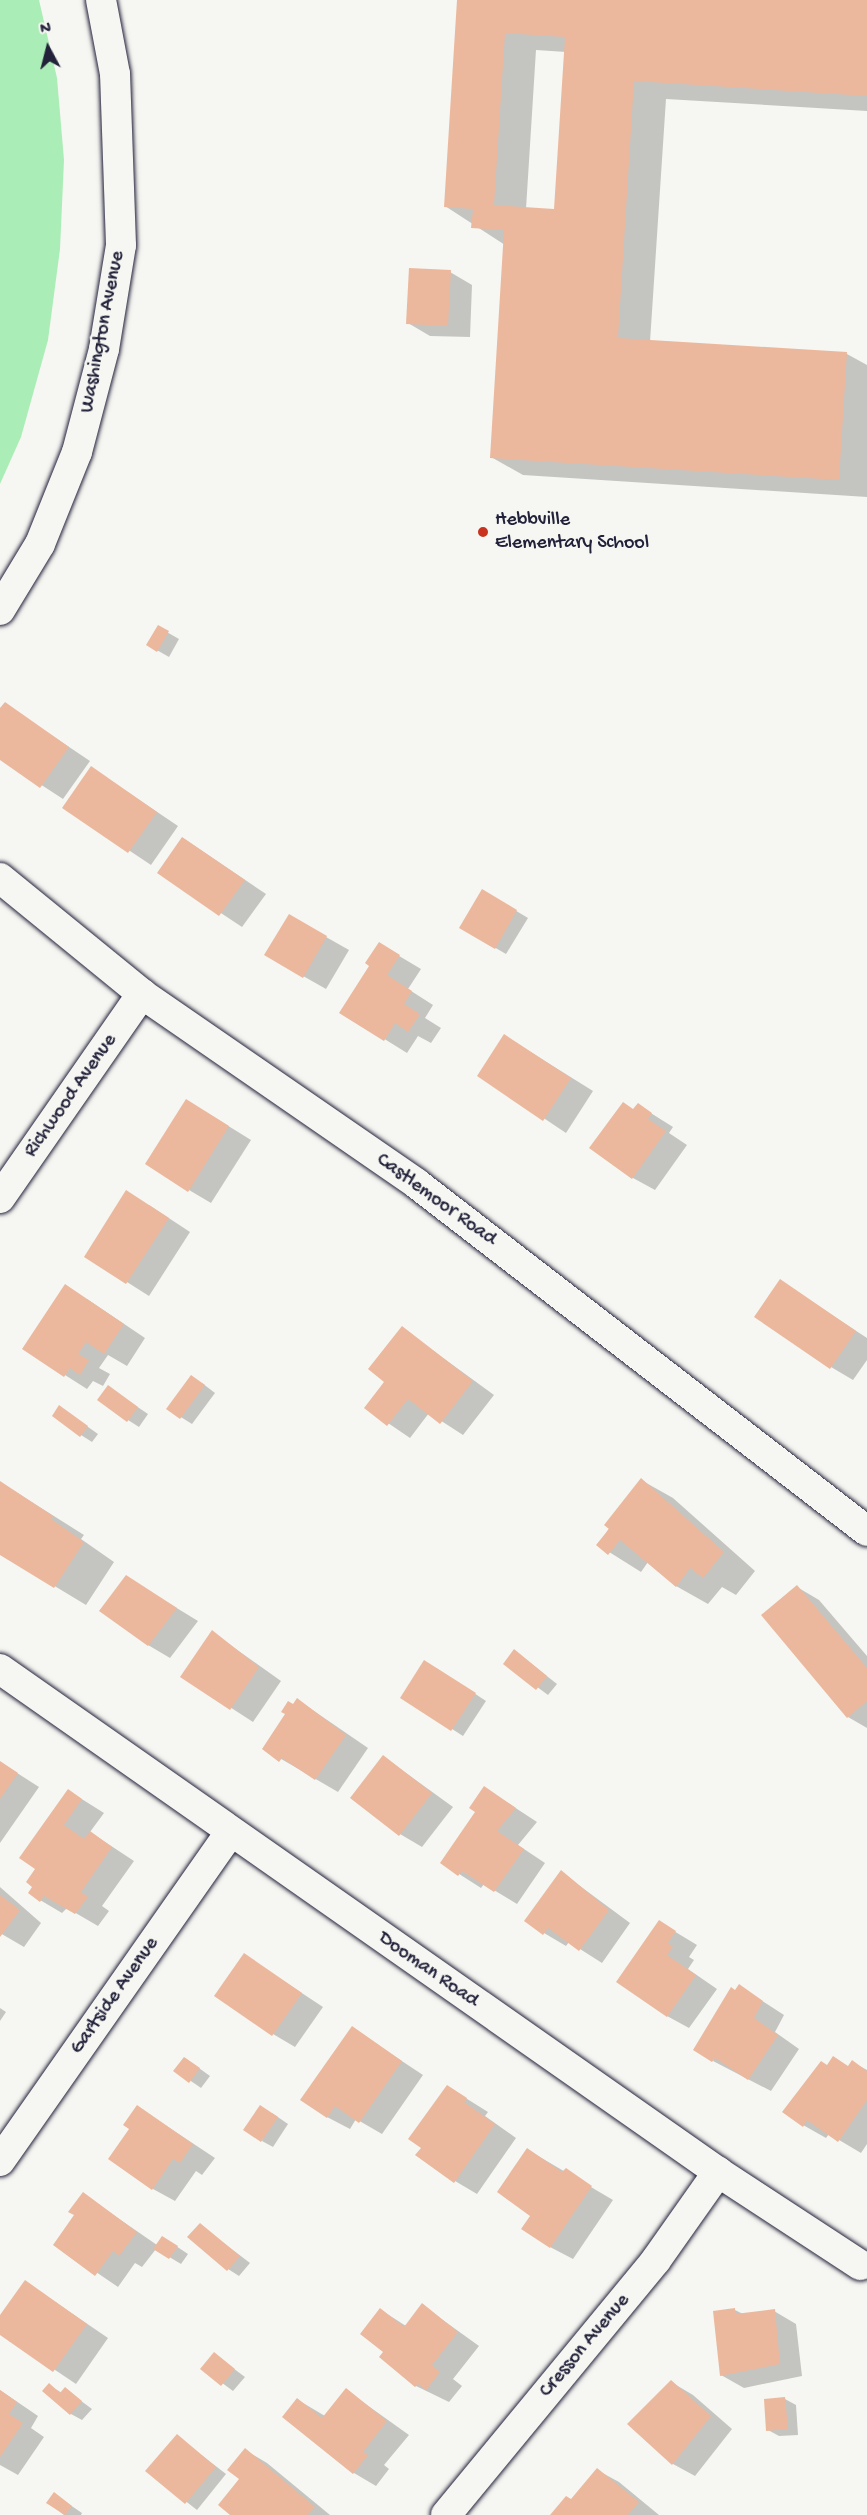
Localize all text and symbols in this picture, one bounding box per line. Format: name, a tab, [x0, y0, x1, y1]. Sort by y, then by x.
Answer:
north arrow	[18, 18, 78, 78]
text: N	[39, 20, 52, 40]
street label: Washington Avenue	[76, 249, 130, 415]
place label: Hebbville Elementary School	[495, 508, 649, 555]
marker: Hebbville Elementary School	[476, 525, 490, 539]
street label: Richwood Avenue	[20, 1030, 122, 1162]
street label: Castlemoor Road	[371, 1148, 501, 1252]
street label: Dooman Road	[373, 1927, 483, 2013]
street label: Gartside Avenue	[66, 1933, 164, 2059]
street label: Cresson Avenue	[535, 2289, 635, 2403]

